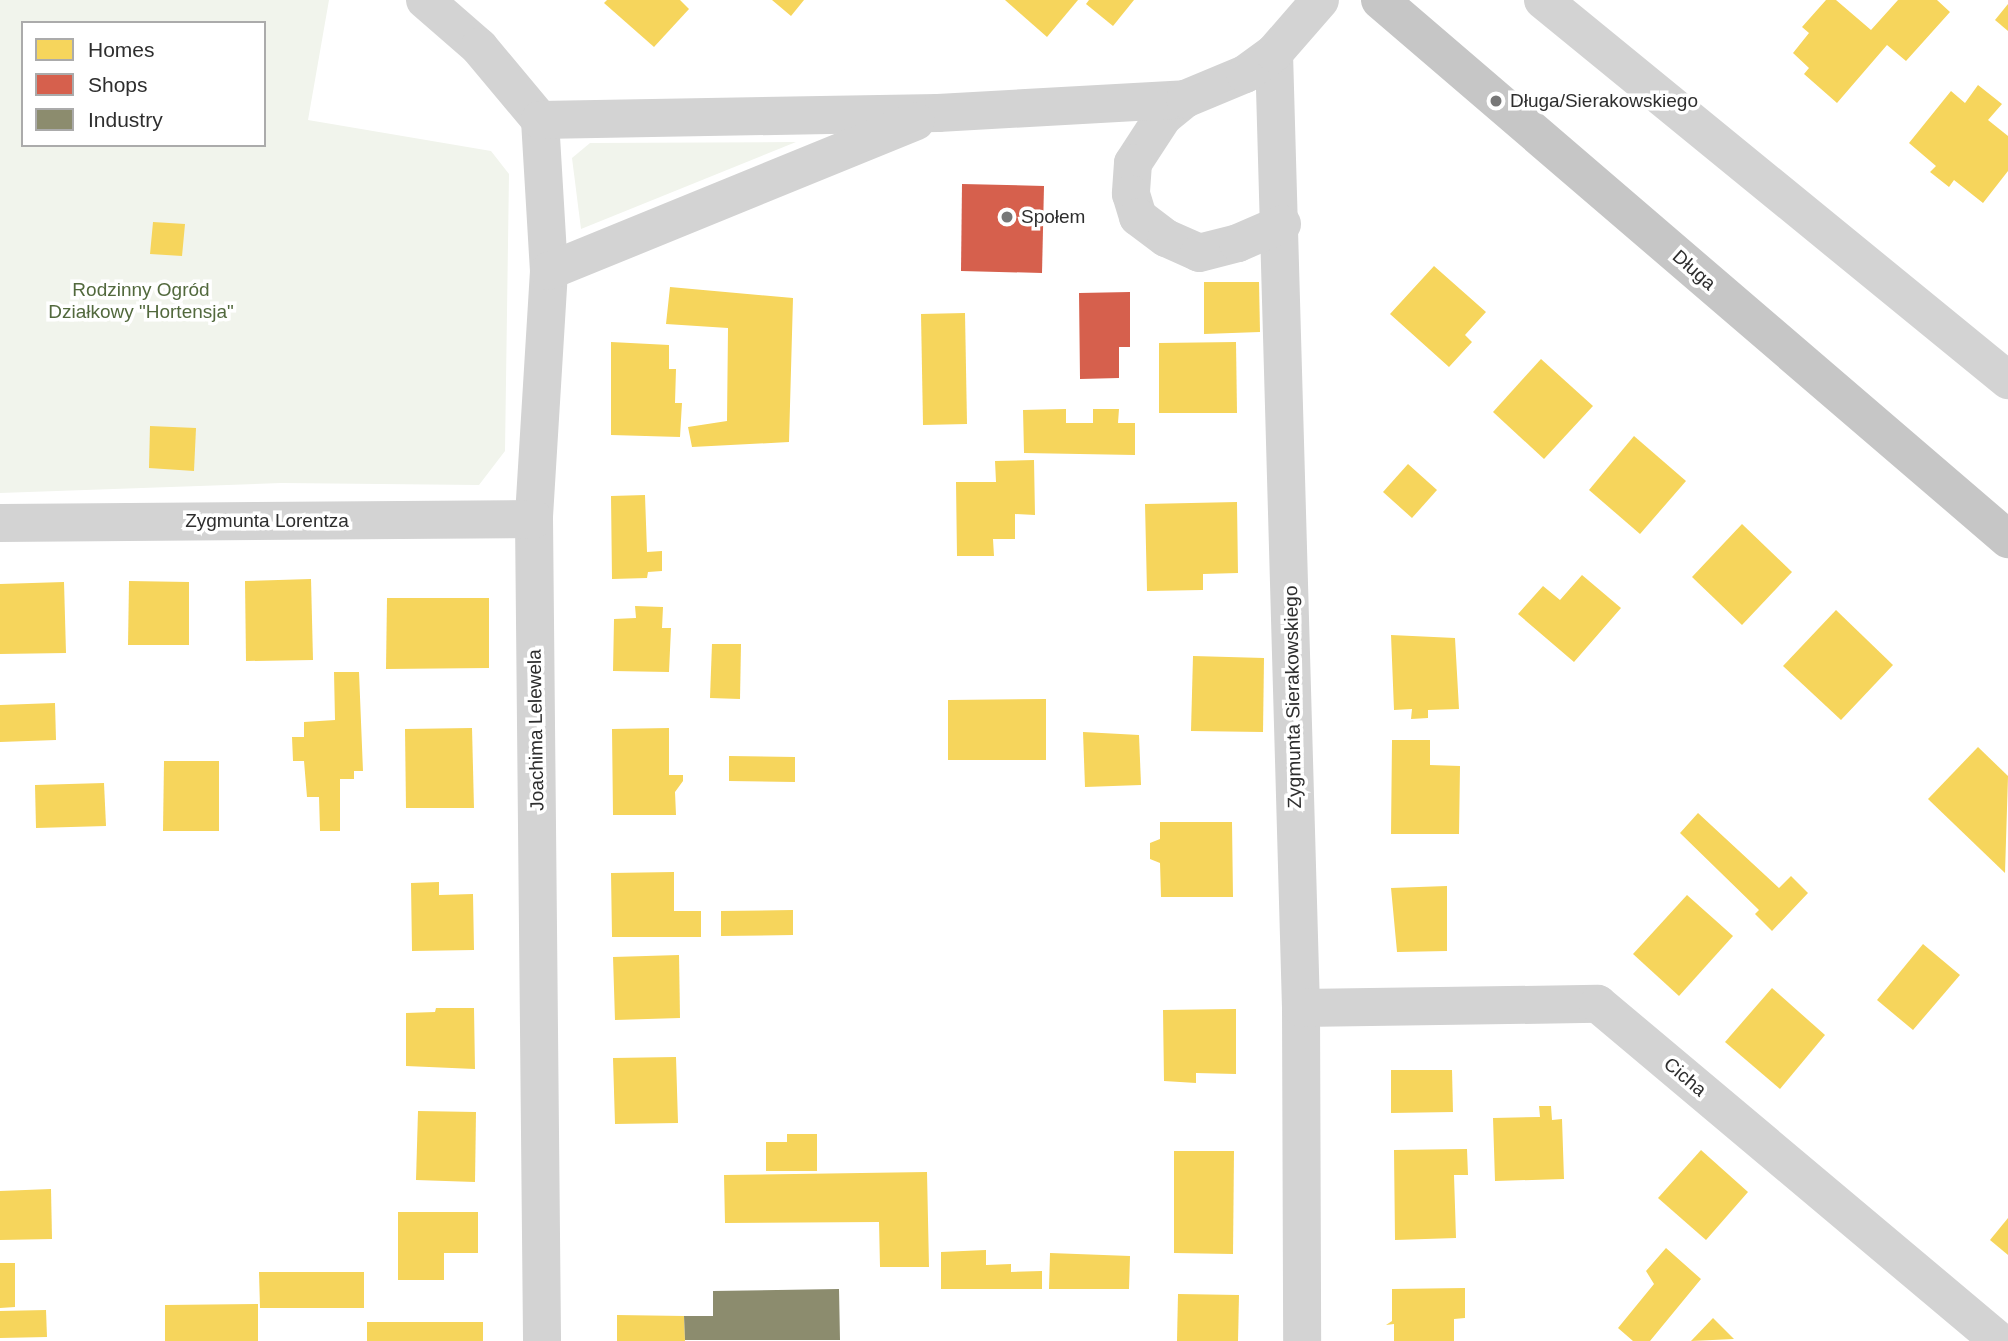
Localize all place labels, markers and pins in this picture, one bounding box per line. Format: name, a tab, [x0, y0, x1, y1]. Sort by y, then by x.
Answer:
place label: Długa/Sierakowskiego	[1510, 90, 1698, 112]
marker: Długa/Sierakowskiego	[1488, 93, 1504, 109]
place label: Społem	[1021, 206, 1085, 228]
marker: Społem	[999, 209, 1015, 225]

